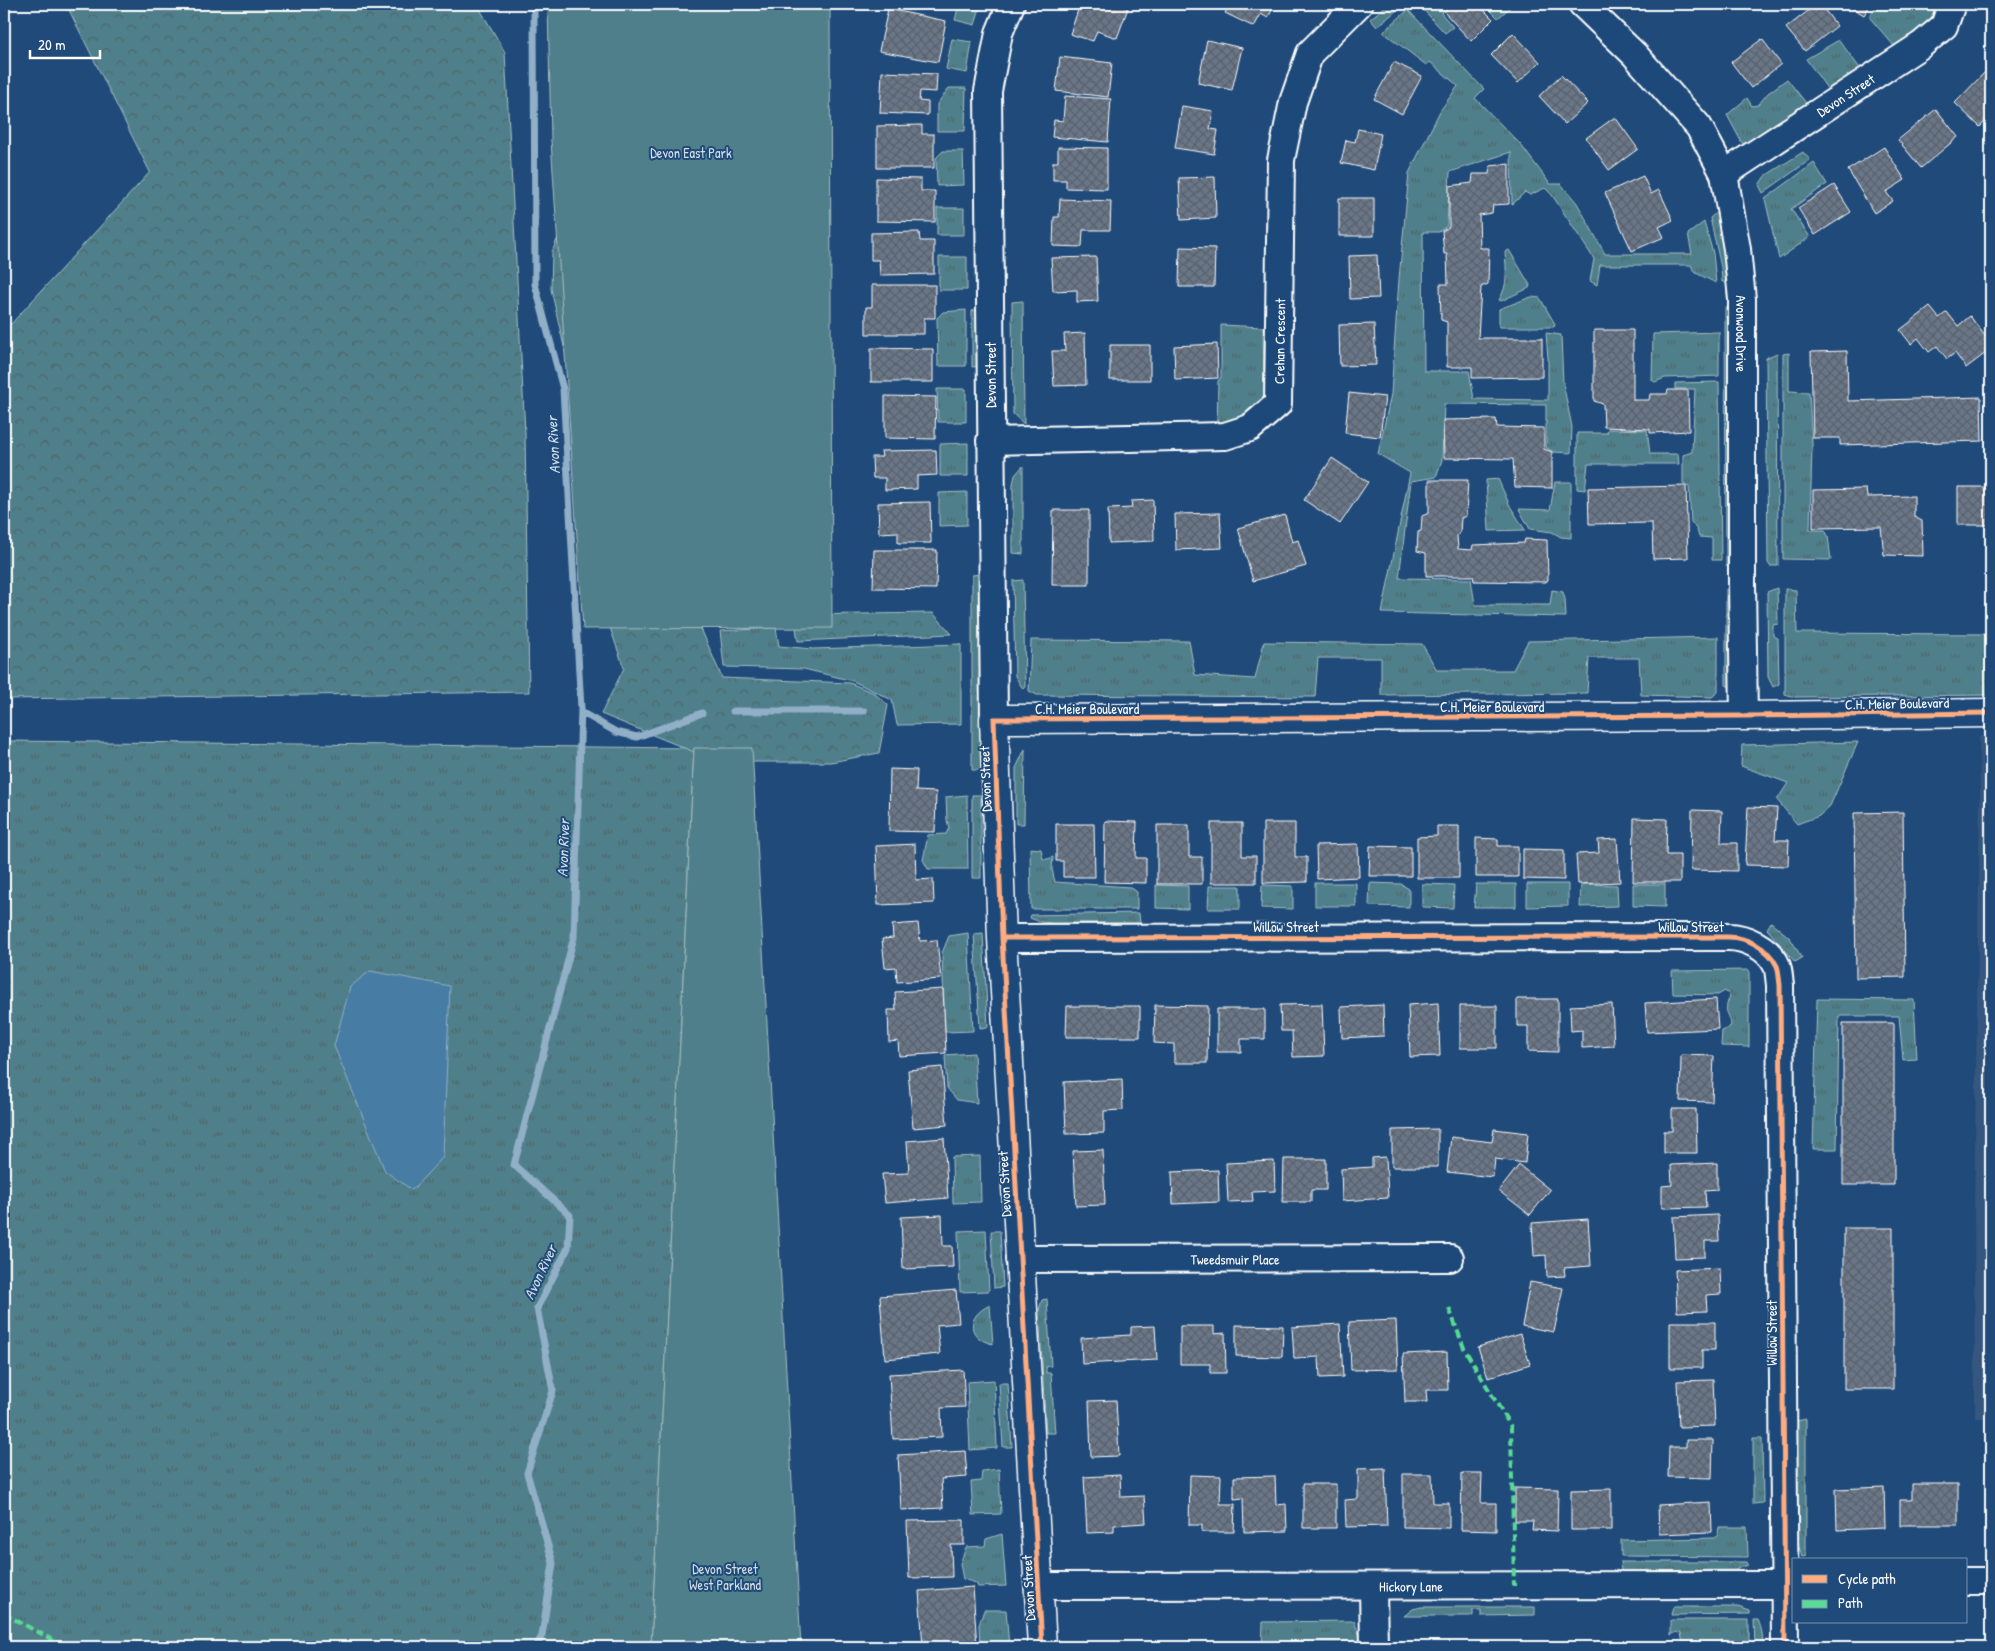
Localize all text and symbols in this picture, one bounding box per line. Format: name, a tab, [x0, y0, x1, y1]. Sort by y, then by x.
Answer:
scale bar	[30, 28, 100, 60]
text: 20 m	[38, 34, 65, 55]
street label: Devon Street	[1813, 69, 1878, 121]
park label: Devon East Park	[650, 143, 732, 162]
street label: Avonwood Drive	[1732, 294, 1752, 373]
street label: Crehan Crescent	[1269, 298, 1289, 384]
street label: Devon Street	[981, 342, 1000, 408]
water label: Avon River	[541, 414, 565, 474]
street label: C.H. Meier Boulevard	[1845, 693, 1950, 713]
street label: C.H. Meier Boulevard	[1440, 697, 1545, 716]
street label: C.H. Meier Boulevard	[1035, 699, 1140, 718]
street label: Devon Street	[974, 746, 996, 812]
water label: Avon River	[552, 817, 575, 877]
street label: Willow Street	[1253, 917, 1319, 936]
street label: Willow Street	[1658, 917, 1724, 936]
street label: Devon Street	[993, 1151, 1015, 1217]
water label: Avon River	[518, 1239, 563, 1303]
street label: Tweedsmuir Place	[1191, 1249, 1280, 1268]
street label: Willow Street	[1762, 1300, 1781, 1366]
street label: Devon Street	[1017, 1555, 1039, 1621]
legend	[1792, 1558, 1968, 1624]
park label: Devon Street West Parkland	[689, 1559, 762, 1594]
text: Cycle path	[1838, 1568, 1896, 1589]
street label: Hickory Lane	[1379, 1576, 1443, 1596]
text: Path	[1838, 1592, 1863, 1613]

